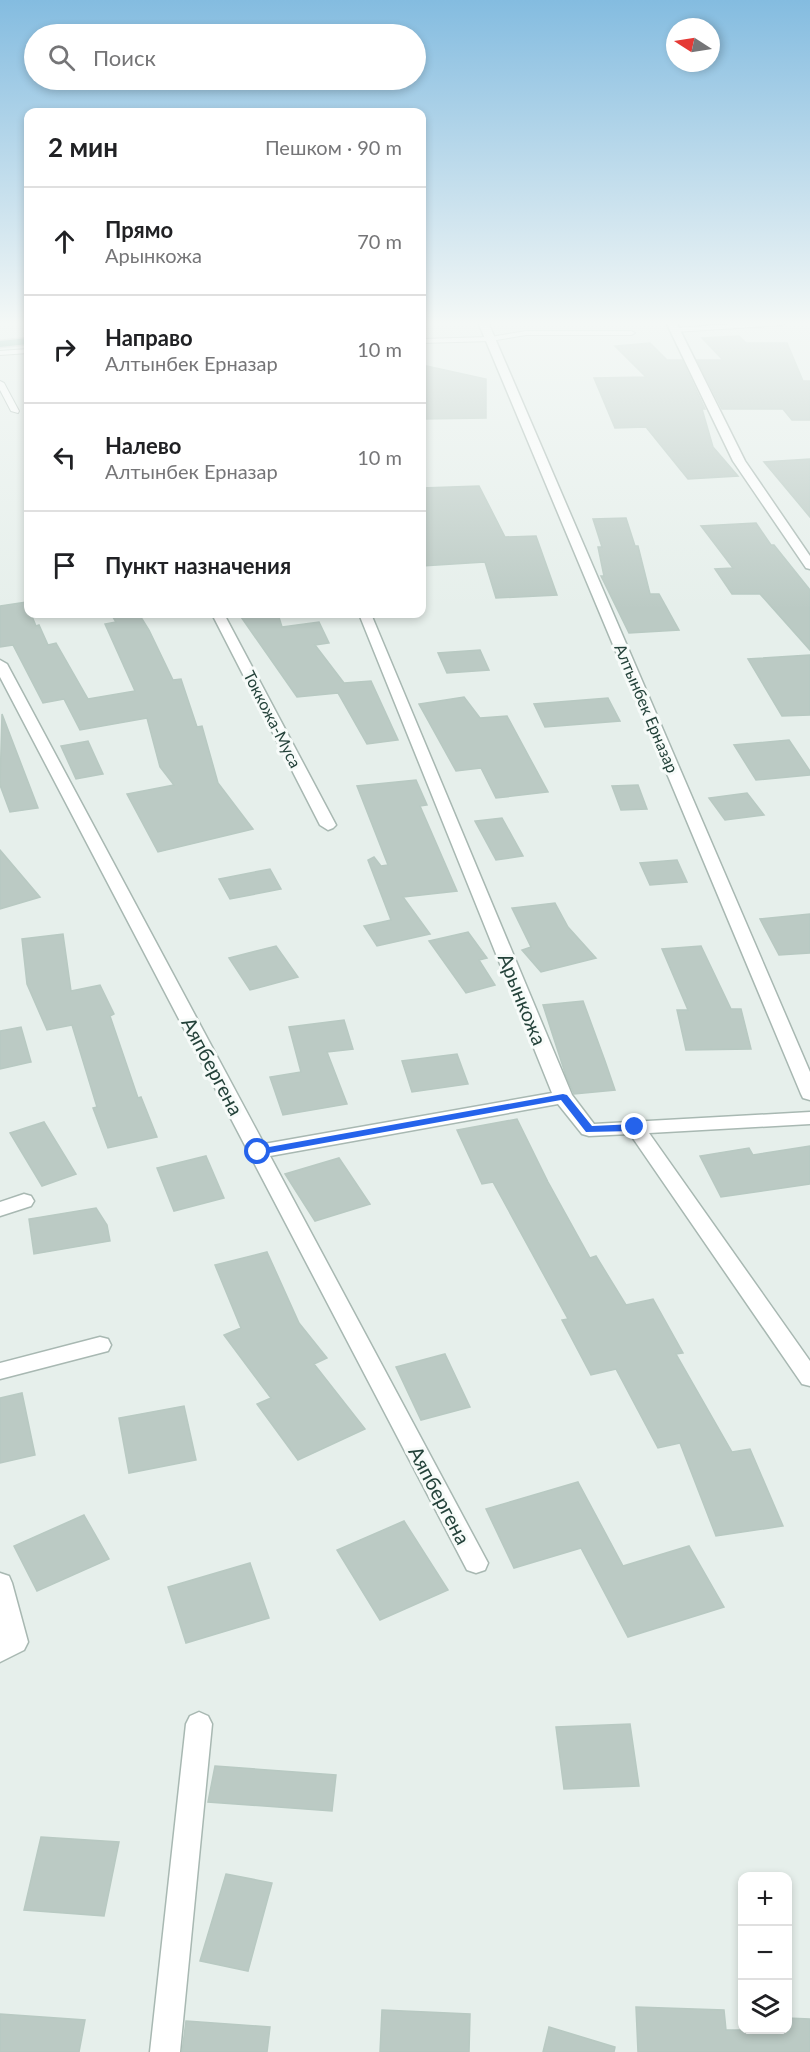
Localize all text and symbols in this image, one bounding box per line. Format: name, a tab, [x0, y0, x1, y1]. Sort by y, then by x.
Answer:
north arrow	[666, 18, 720, 72]
search box	[24, 24, 426, 90]
icon: search	[45, 41, 78, 74]
text: Поиск	[93, 44, 156, 71]
text: 2 мин	[48, 131, 118, 163]
text: Пешком · 90 m	[265, 135, 402, 159]
text: Прямо	[105, 216, 173, 243]
icon: ahead	[48, 225, 81, 258]
text: 70 m	[357, 229, 402, 253]
text: Арынкожа	[105, 243, 202, 267]
text: Направо	[105, 324, 193, 351]
icon: right	[48, 333, 81, 366]
text: 10 m	[357, 337, 402, 361]
text: Алтынбек Ерназар	[105, 351, 278, 375]
text: Налево	[105, 432, 181, 459]
icon: left	[48, 441, 81, 474]
text: 10 m	[357, 445, 402, 469]
text: Алтынбек Ерназар	[105, 459, 278, 483]
icon: arrive	[48, 549, 81, 582]
text: Пункт назначения	[105, 552, 291, 579]
street label: Алтынбек Ерназар	[611, 641, 683, 775]
street label: Токкожа-Муса	[240, 667, 306, 771]
street label: Арынкожа	[494, 950, 552, 1048]
street label: Аяпбергена	[177, 1013, 249, 1119]
route end	[621, 1113, 647, 1139]
route start	[244, 1138, 270, 1164]
street label: Аяпбергена	[404, 1442, 476, 1548]
map controls	[738, 1872, 792, 2034]
button: +	[738, 1872, 792, 1926]
button: −	[738, 1926, 792, 1980]
button: layers	[738, 1980, 792, 2034]

